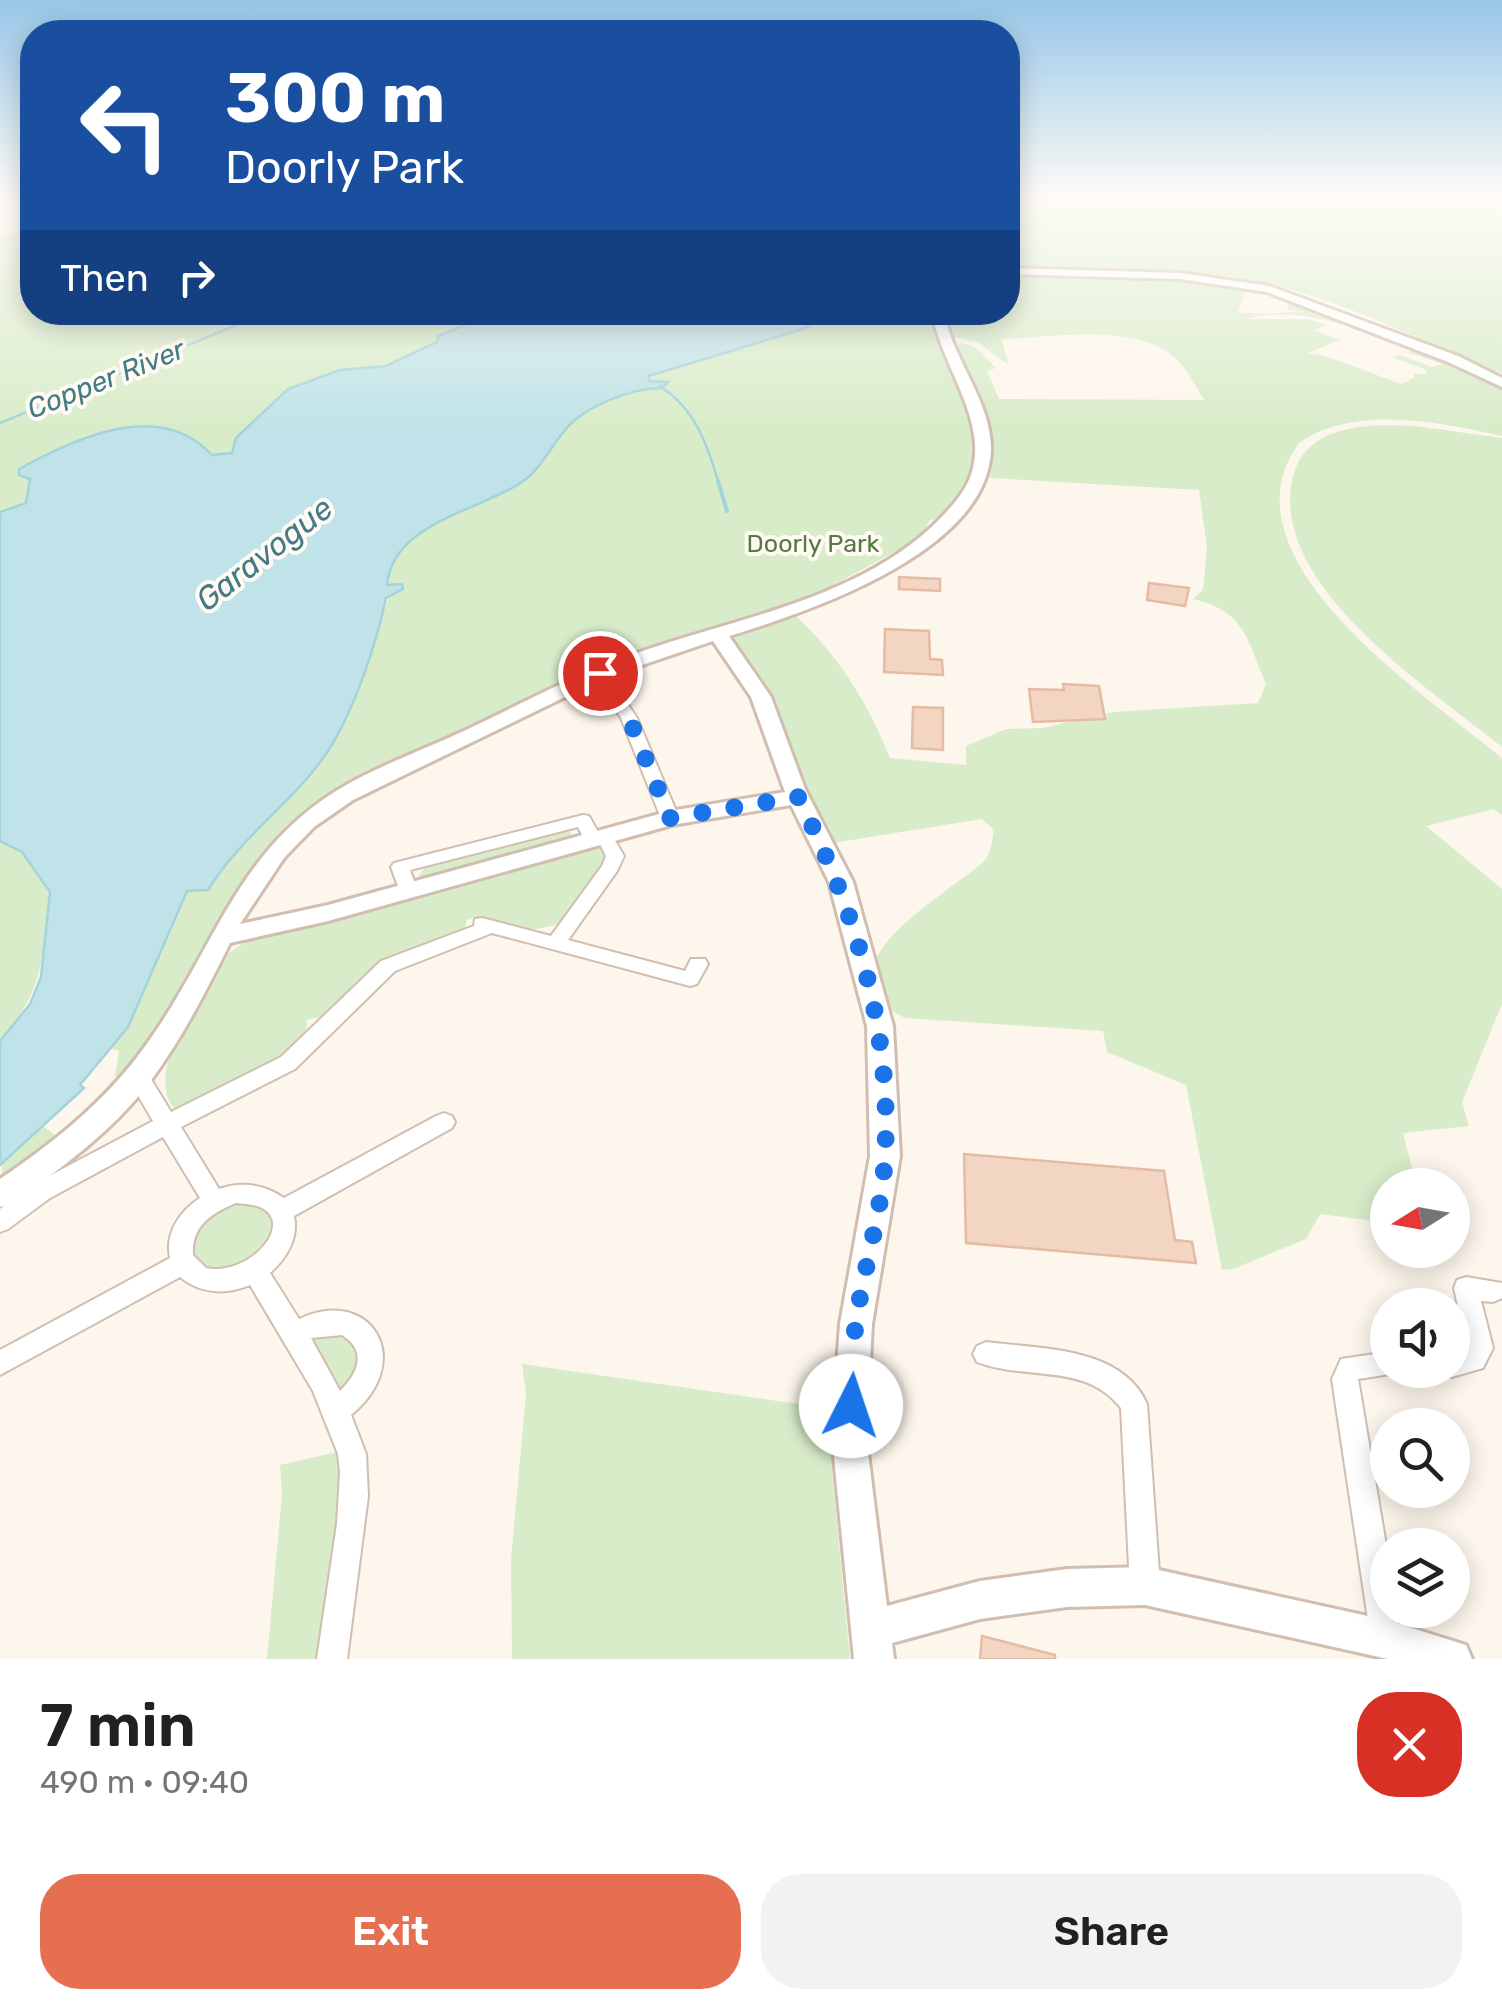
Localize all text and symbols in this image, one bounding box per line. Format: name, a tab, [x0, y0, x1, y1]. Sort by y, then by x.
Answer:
text: 300 m	[225, 57, 445, 140]
icon: left	[60, 60, 190, 190]
text: Doorly Park	[225, 141, 464, 194]
icon: right	[169, 250, 224, 305]
text: Then	[60, 255, 149, 301]
water label: Copper River	[22, 332, 191, 426]
water label: Garavogue	[188, 489, 340, 619]
park label: Doorly Park	[747, 529, 879, 558]
pin	[558, 631, 643, 716]
icon: arrive	[573, 646, 628, 701]
north arrow	[1370, 1168, 1470, 1268]
map controls	[1370, 1168, 1470, 1628]
button: sound	[1370, 1288, 1470, 1388]
position arrow	[799, 1354, 903, 1458]
button: search	[1370, 1408, 1470, 1508]
button: layers	[1370, 1528, 1470, 1628]
text: 7 min	[40, 1690, 196, 1761]
button: close	[1357, 1692, 1462, 1797]
text: 490 m · 09:40	[40, 1763, 249, 1801]
button: Exit	[40, 1874, 741, 1989]
button: Share	[761, 1874, 1462, 1989]

